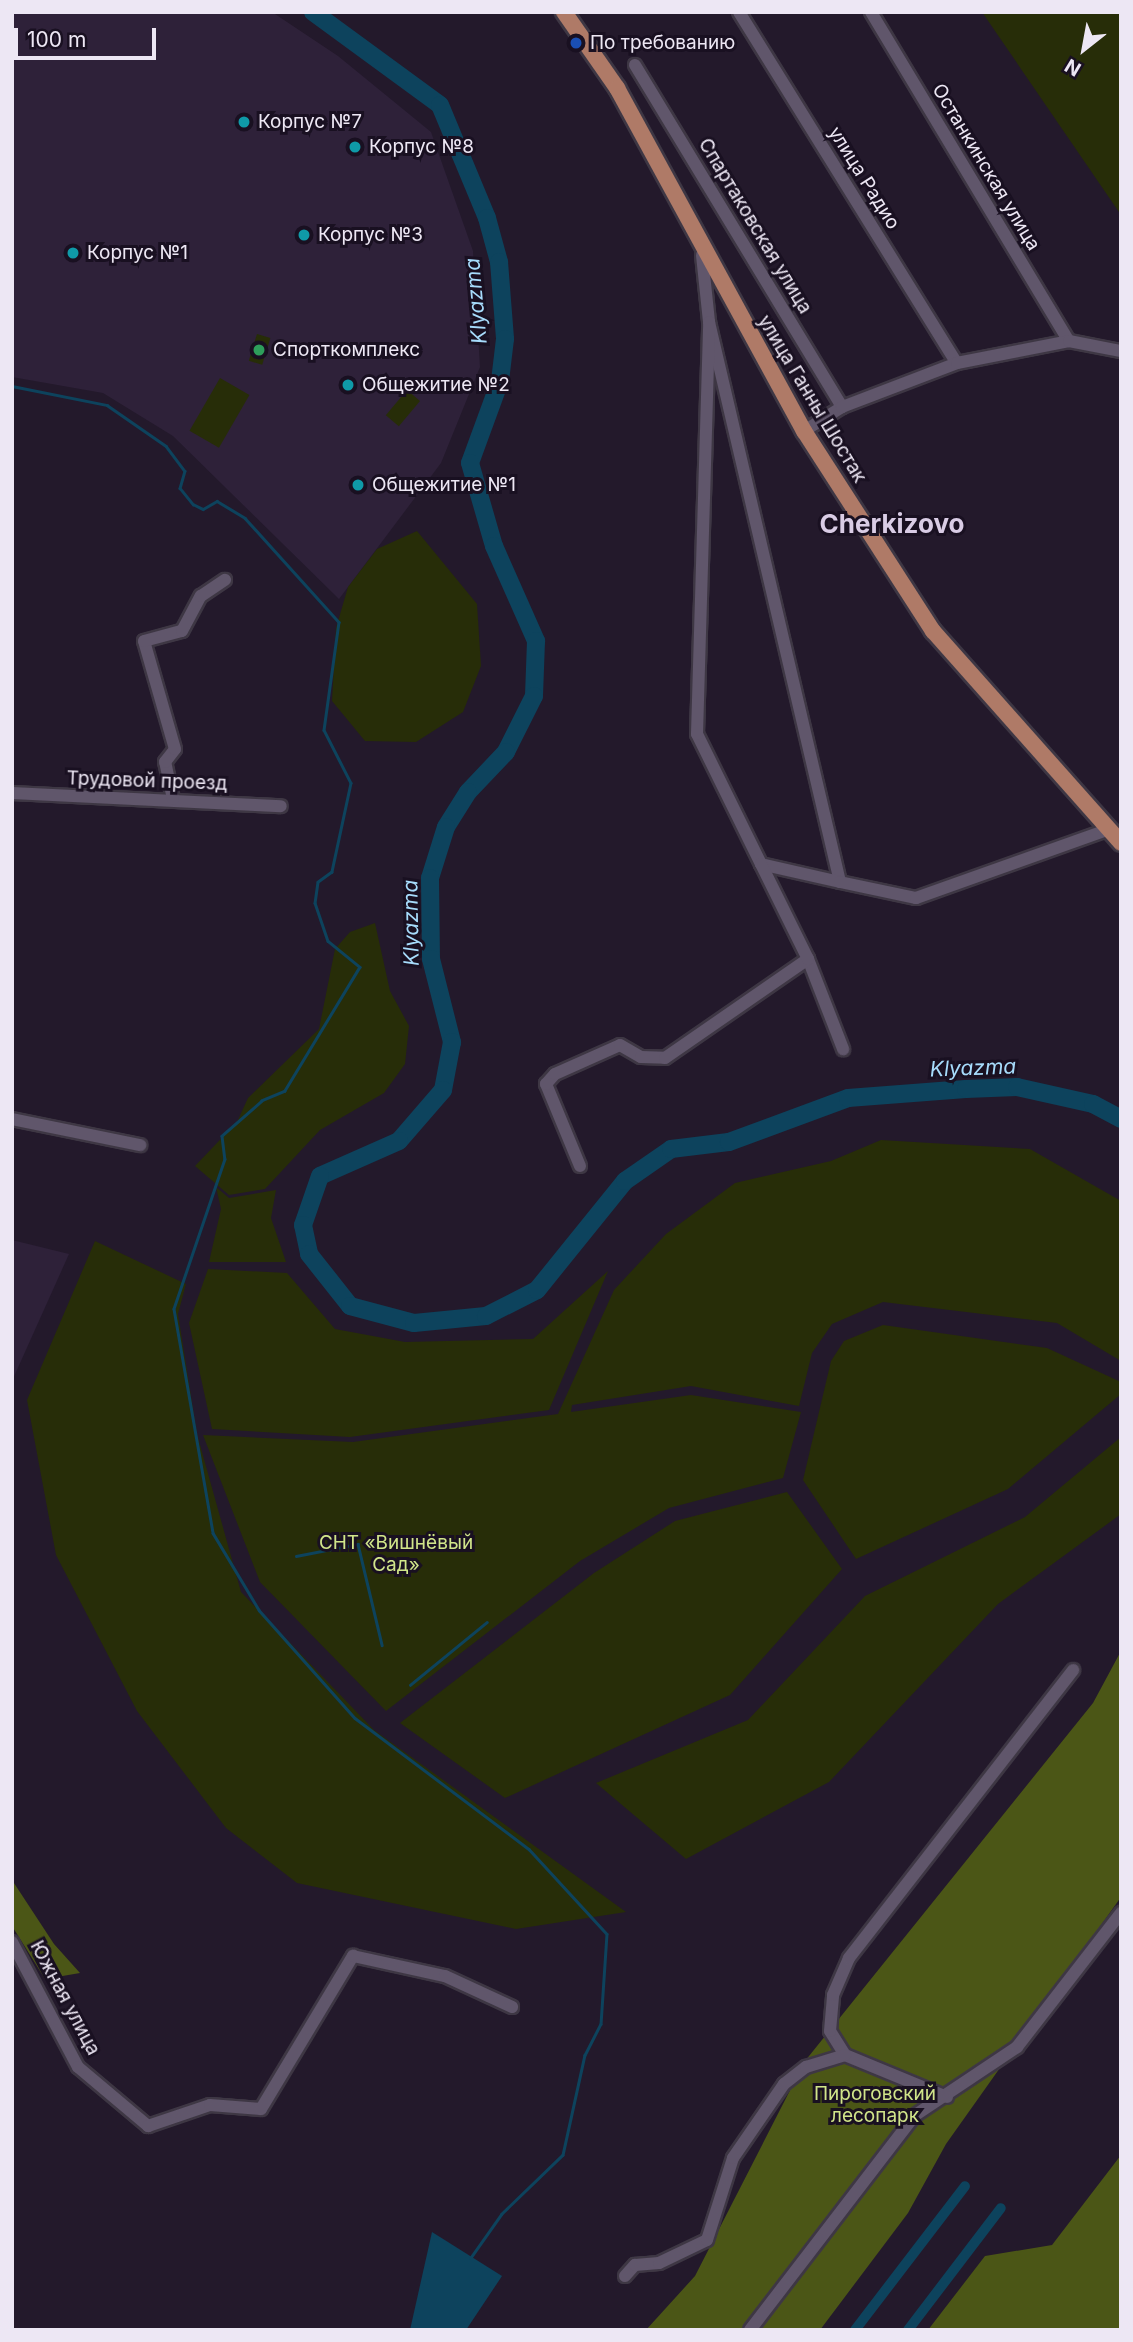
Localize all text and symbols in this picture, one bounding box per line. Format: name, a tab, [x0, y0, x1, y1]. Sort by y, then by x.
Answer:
scale bar	[18, 14, 159, 58]
north arrow	[1049, 14, 1119, 84]
text: 100 m	[27, 27, 86, 52]
place label: По требованию	[590, 32, 735, 54]
marker: По требованию	[568, 35, 584, 51]
text: N	[1061, 54, 1085, 81]
street label: Останкинская улица	[927, 79, 1045, 255]
place label: Корпус №7	[258, 111, 362, 133]
marker: Корпус №7	[236, 114, 252, 130]
street label: улица Радио	[823, 122, 905, 234]
street label: Спартаковская улица	[694, 134, 816, 318]
place label: Корпус №8	[369, 136, 474, 158]
marker: Корпус №8	[347, 139, 363, 155]
place label: Корпус №3	[318, 224, 423, 246]
marker: Корпус №3	[296, 227, 312, 243]
place label: Корпус №1	[87, 242, 188, 264]
marker: Корпус №1	[65, 245, 81, 261]
water label: Klyazma	[460, 257, 492, 345]
street label: улица Ганны Шостак	[753, 311, 871, 487]
place label: Спорткомплекс	[273, 339, 420, 361]
marker: Спорткомплекс	[251, 342, 267, 358]
place label: Общежитие №2	[362, 374, 510, 396]
marker: Общежитие №2	[340, 377, 356, 393]
place label: Общежитие №1	[372, 474, 516, 496]
marker: Общежитие №1	[350, 477, 366, 493]
district label: Cherkizovo	[820, 508, 964, 540]
street label: Трудовой проезд	[66, 767, 228, 795]
water label: Klyazma	[398, 880, 424, 966]
water label: Klyazma	[929, 1054, 1017, 1082]
park label: СНТ «Вишнёвый Сад»	[319, 1532, 473, 1576]
street label: Южная улица	[25, 1937, 105, 2059]
park label: Пироговский лесопарк	[814, 2083, 936, 2127]

